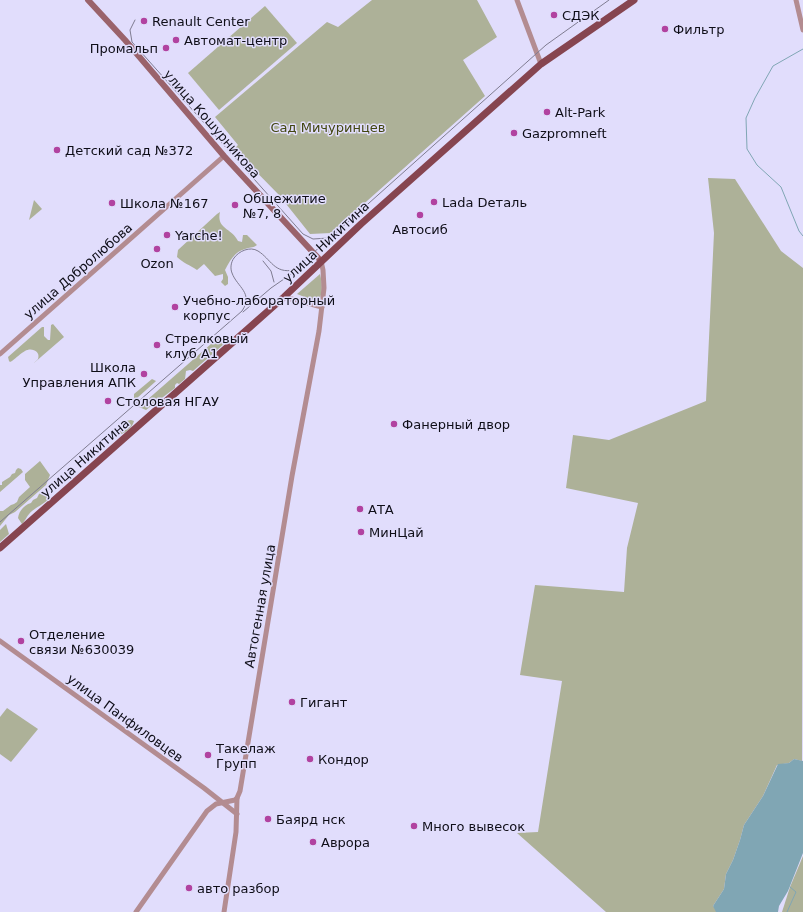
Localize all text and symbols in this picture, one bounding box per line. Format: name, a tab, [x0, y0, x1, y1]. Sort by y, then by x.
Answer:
place label: СДЭК	[562, 8, 600, 23]
marker: СДЭК	[549, 10, 559, 20]
place label: Renault Center	[152, 14, 250, 29]
marker: Renault Center	[139, 16, 149, 26]
place label: Фильтр	[673, 22, 724, 37]
marker: Фильтр	[660, 24, 670, 34]
place label: Автомат-центр	[184, 33, 287, 48]
marker: Автомат-центр	[171, 35, 181, 45]
place label: Промальп	[90, 41, 158, 56]
marker: Промальп	[161, 43, 171, 53]
street label: улица Кошурникова	[161, 67, 263, 181]
place label: Alt-Park	[555, 105, 606, 120]
marker: Alt-Park	[542, 107, 552, 117]
park label: Сад Мичуринцев	[271, 120, 385, 135]
place label: Gazpromneft	[522, 126, 606, 141]
marker: Gazpromneft	[509, 128, 519, 138]
place label: Детский сад №372	[65, 143, 193, 158]
marker: Детский сад №372	[52, 145, 62, 155]
place label: Общежитие №7, 8	[243, 191, 326, 221]
place label: Lada Dеталь	[442, 195, 527, 210]
place label: Школа №167	[120, 196, 208, 211]
marker: Lada Dеталь	[429, 197, 439, 207]
marker: Школа №167	[107, 198, 117, 208]
street label: улица Никитина	[280, 198, 372, 286]
marker: Общежитие №7, 8	[230, 200, 240, 210]
marker: Автосиб	[415, 210, 425, 220]
street label: улица Добролюбова	[21, 220, 135, 322]
place label: Автосиб	[392, 222, 448, 237]
place label: Yarche!	[174, 228, 223, 243]
marker: Yarche!	[162, 230, 172, 240]
marker: Ozon	[152, 244, 162, 254]
place label: Ozon	[140, 256, 174, 271]
place label: Учебно-лабораторный корпус	[183, 293, 335, 323]
marker: Учебно-лабораторный корпус	[170, 302, 180, 312]
place label: Стрелковый клуб А1	[165, 331, 248, 361]
marker: Стрелковый клуб А1	[152, 340, 162, 350]
place label: Школа Управления АПК	[23, 360, 136, 390]
marker: Школа Управления АПК	[139, 369, 149, 379]
place label: Столовая НГАУ	[116, 394, 219, 409]
marker: Столовая НГАУ	[103, 396, 113, 406]
street label: улица Никитина	[38, 415, 132, 501]
place label: Фанерный двор	[402, 417, 510, 432]
marker: Фанерный двор	[389, 419, 399, 429]
place label: АТА	[368, 502, 394, 517]
marker: АТА	[355, 504, 365, 514]
place label: МинЦай	[369, 525, 424, 540]
marker: МинЦай	[356, 527, 366, 537]
street label: Автогенная улица	[242, 543, 278, 669]
place label: Отделение связи №630039	[29, 627, 134, 657]
marker: Отделение связи №630039	[16, 636, 26, 646]
street label: улица Панфиловцев	[64, 671, 186, 765]
place label: Гигант	[300, 695, 348, 710]
marker: Гигант	[287, 697, 297, 707]
place label: Такелаж Групп	[215, 741, 276, 771]
marker: Такелаж Групп	[203, 750, 213, 760]
place label: Кондор	[318, 752, 369, 767]
marker: Кондор	[305, 754, 315, 764]
place label: Баярд нск	[276, 812, 346, 827]
marker: Баярд нск	[263, 814, 273, 824]
place label: Много вывесок	[422, 819, 525, 834]
marker: Много вывесок	[409, 821, 419, 831]
place label: Аврора	[321, 835, 370, 850]
marker: Аврора	[308, 837, 318, 847]
place label: авто разбор	[197, 881, 280, 896]
marker: авто разбор	[184, 883, 194, 893]

